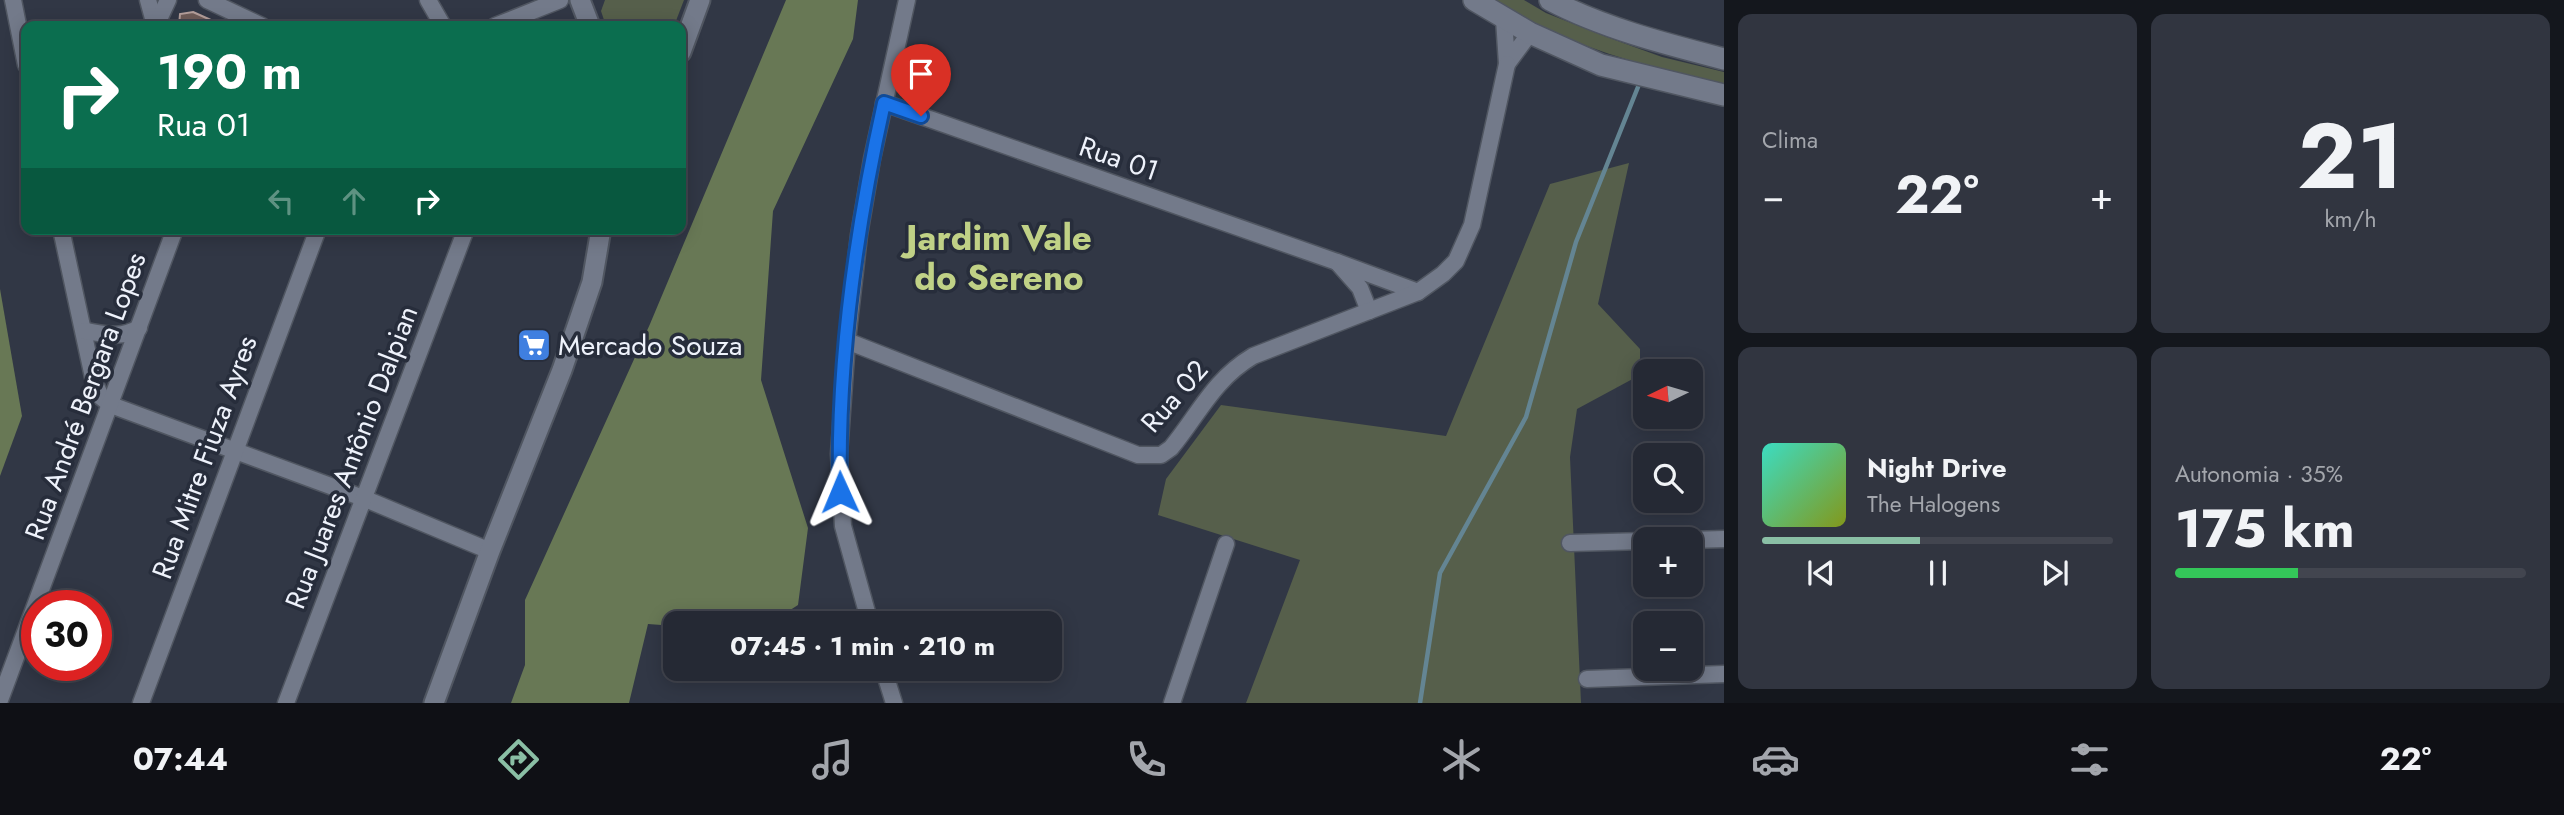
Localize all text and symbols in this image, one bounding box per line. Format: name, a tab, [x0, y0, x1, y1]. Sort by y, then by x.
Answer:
text: 190 m	[157, 37, 302, 107]
pin	[891, 44, 951, 116]
icon: right	[42, 49, 133, 140]
icon: arrive	[902, 55, 940, 93]
text: 21	[2297, 91, 2404, 222]
text: Rua 01	[157, 102, 250, 148]
text: Clima	[1762, 123, 1818, 157]
street label: Rua 01	[1074, 126, 1164, 191]
text: 22°	[1895, 157, 1979, 233]
text: −	[1762, 168, 1784, 223]
text: +	[2090, 168, 2113, 223]
icon: left	[262, 182, 300, 220]
icon: ahead	[335, 182, 373, 220]
icon: right	[408, 182, 446, 220]
text: km/h	[2325, 202, 2376, 236]
district label: Jardim Vale do Sereno	[900, 213, 1092, 303]
street label: Rua André Bergara Lopes	[14, 247, 157, 546]
street label: Rua Juares Antônio Dalpian	[275, 300, 428, 615]
place label: Mercado Souza	[558, 325, 742, 366]
supermarket icon: Mercado Souza	[515, 326, 553, 364]
street label: Rua Mitre Fiuza Ayres	[141, 330, 268, 584]
street label: Rua 02	[1131, 351, 1218, 442]
north arrow	[1633, 359, 1703, 429]
map controls	[1633, 359, 1703, 681]
button: search	[1633, 443, 1703, 513]
text: Night Drive	[1867, 449, 2007, 487]
position arrow	[803, 455, 877, 529]
text: Autonomia · 35%	[2175, 457, 2343, 491]
text: The Halogens	[1867, 487, 2000, 521]
text: 175 km	[2175, 491, 2355, 567]
button: +	[1633, 527, 1703, 597]
icon: previous	[1802, 554, 1840, 592]
icon: pause	[1919, 554, 1957, 592]
icon: next	[2036, 554, 2074, 592]
speed limit sign: 30	[21, 590, 112, 681]
button: −	[1633, 611, 1703, 681]
text: 07:45 · 1 min · 210 m	[730, 627, 995, 665]
icon: directions	[494, 735, 543, 784]
icon: music	[808, 735, 857, 784]
icon: phone	[1122, 735, 1171, 784]
icon: climate	[1437, 735, 1486, 784]
icon: car	[1751, 735, 1800, 784]
icon: filters	[2065, 735, 2114, 784]
text: 07:44	[133, 736, 228, 782]
text: 22°	[2380, 736, 2431, 782]

